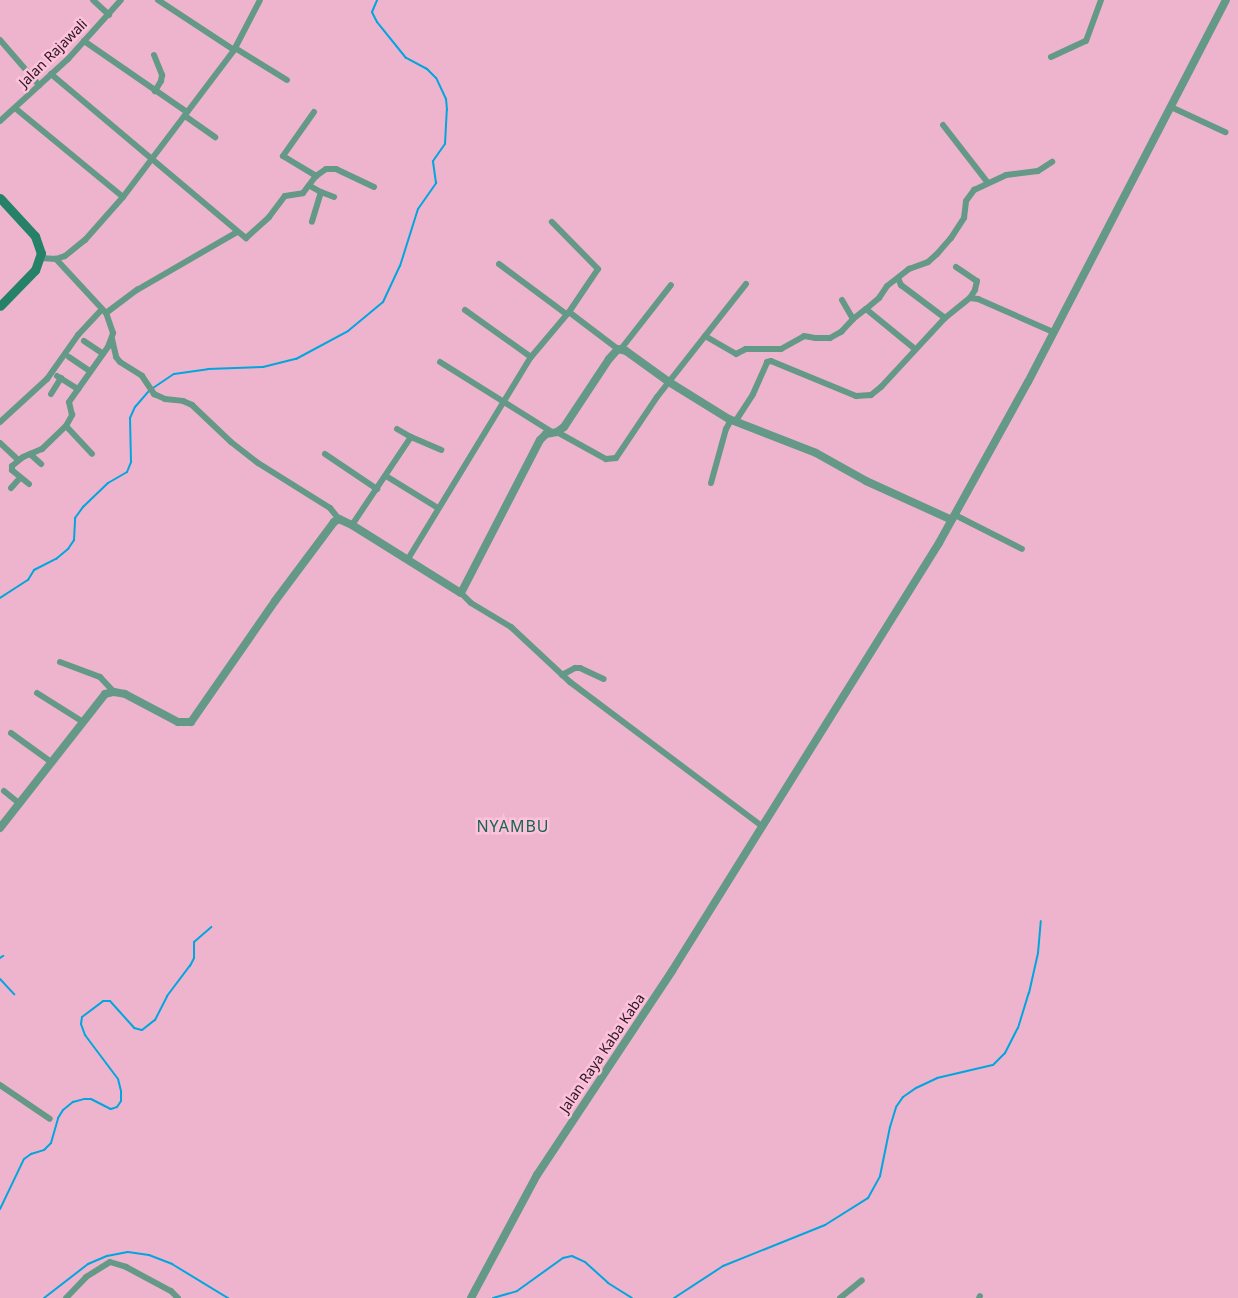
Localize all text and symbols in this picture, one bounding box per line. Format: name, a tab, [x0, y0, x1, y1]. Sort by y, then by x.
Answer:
street label: Jalan Rajawali	[15, 15, 91, 91]
district label: NYAMBU	[476, 816, 550, 836]
street label: Jalan Raya Kaba Kaba	[556, 990, 648, 1116]

